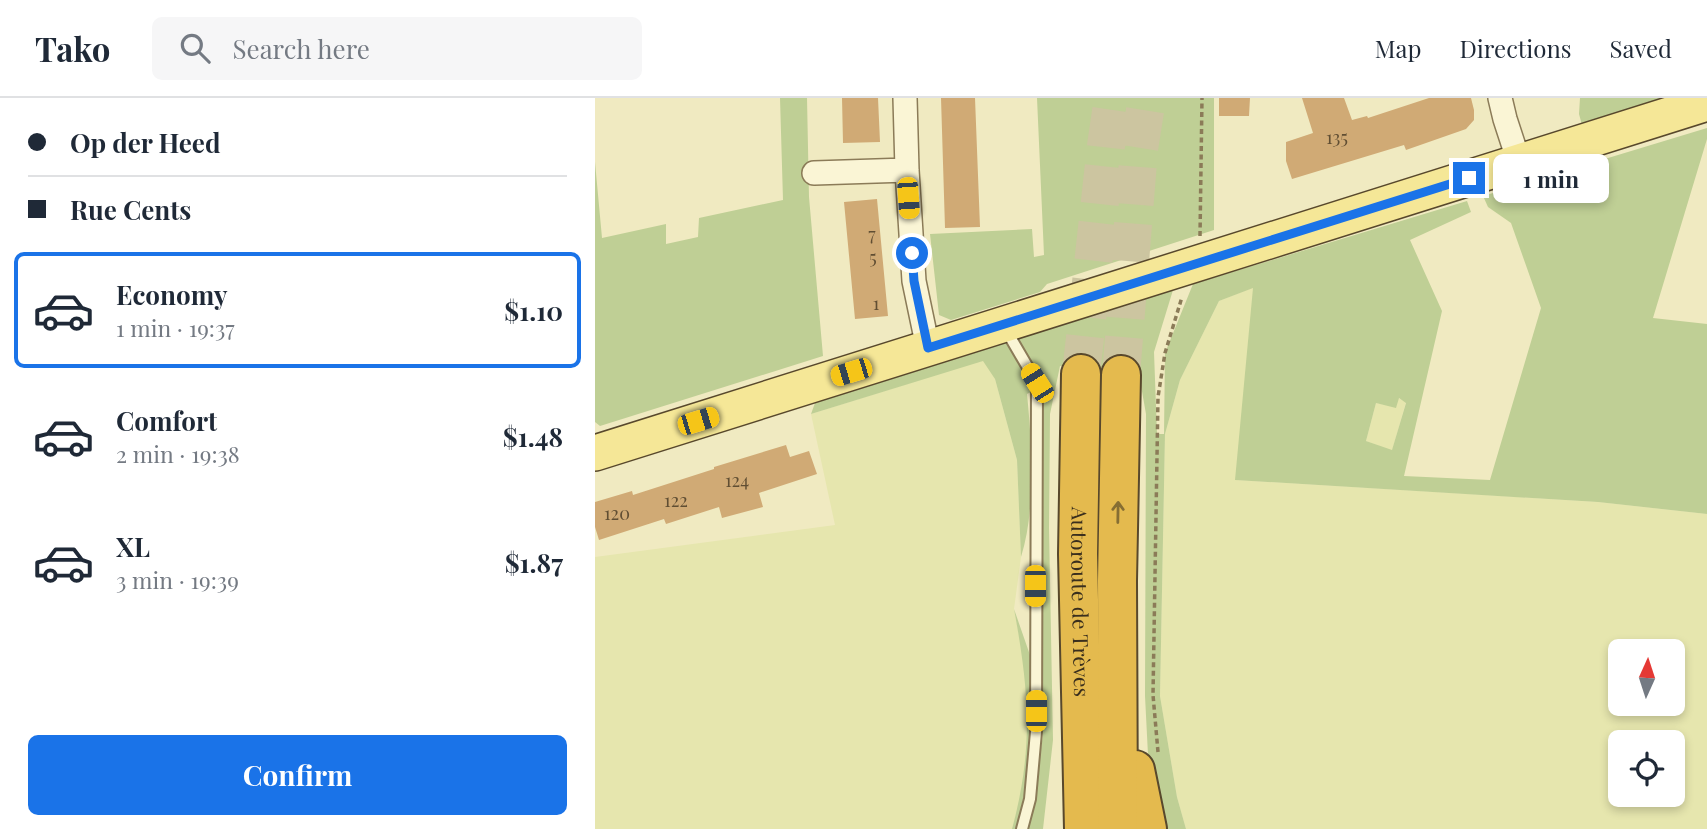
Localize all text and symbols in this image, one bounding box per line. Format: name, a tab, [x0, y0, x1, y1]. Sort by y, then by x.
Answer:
search box	[152, 17, 642, 80]
text: Tako	[35, 26, 110, 70]
icon: search	[176, 29, 214, 67]
text: Search here	[232, 31, 370, 66]
text: Map	[1375, 32, 1421, 64]
text: Directions	[1459, 32, 1572, 64]
text: Saved	[1610, 32, 1672, 64]
text: Op der Heed	[70, 125, 220, 160]
house number: 135	[1326, 125, 1348, 149]
callout: 1 min	[1493, 154, 1609, 202]
route end	[1453, 162, 1485, 194]
text: 1 min	[1523, 163, 1579, 194]
car	[897, 176, 920, 220]
text: Rue Cents	[70, 192, 191, 227]
house number: 7	[868, 222, 876, 246]
route start	[896, 237, 928, 269]
house number: 5	[869, 245, 877, 269]
text: Economy	[116, 277, 227, 312]
icon: car	[32, 279, 95, 342]
house number: 1	[873, 291, 880, 315]
text: $1.10	[504, 293, 563, 328]
text: 1 min · 19:37	[116, 312, 235, 343]
car	[828, 356, 875, 388]
car	[1017, 360, 1058, 406]
text: Comfort	[116, 403, 217, 438]
icon: car	[32, 405, 95, 468]
car	[675, 405, 722, 437]
text: $1.48	[503, 419, 563, 454]
text: 2 min · 19:38	[116, 438, 240, 469]
house number: 124	[725, 468, 749, 492]
house number: 122	[664, 488, 688, 512]
house number: 120	[604, 501, 630, 525]
one-way arrow	[1111, 501, 1125, 524]
street label: Autoroute de Trèves	[1066, 506, 1097, 697]
text: XL	[116, 529, 150, 564]
icon: car	[32, 531, 95, 594]
text: $1.87	[505, 545, 563, 580]
text: 3 min · 19:39	[116, 564, 239, 595]
car	[1025, 565, 1046, 607]
north arrow	[1608, 639, 1685, 716]
map controls	[1608, 639, 1685, 807]
car	[1026, 690, 1047, 732]
button: locate	[1608, 730, 1685, 807]
button: Confirm	[28, 735, 567, 815]

